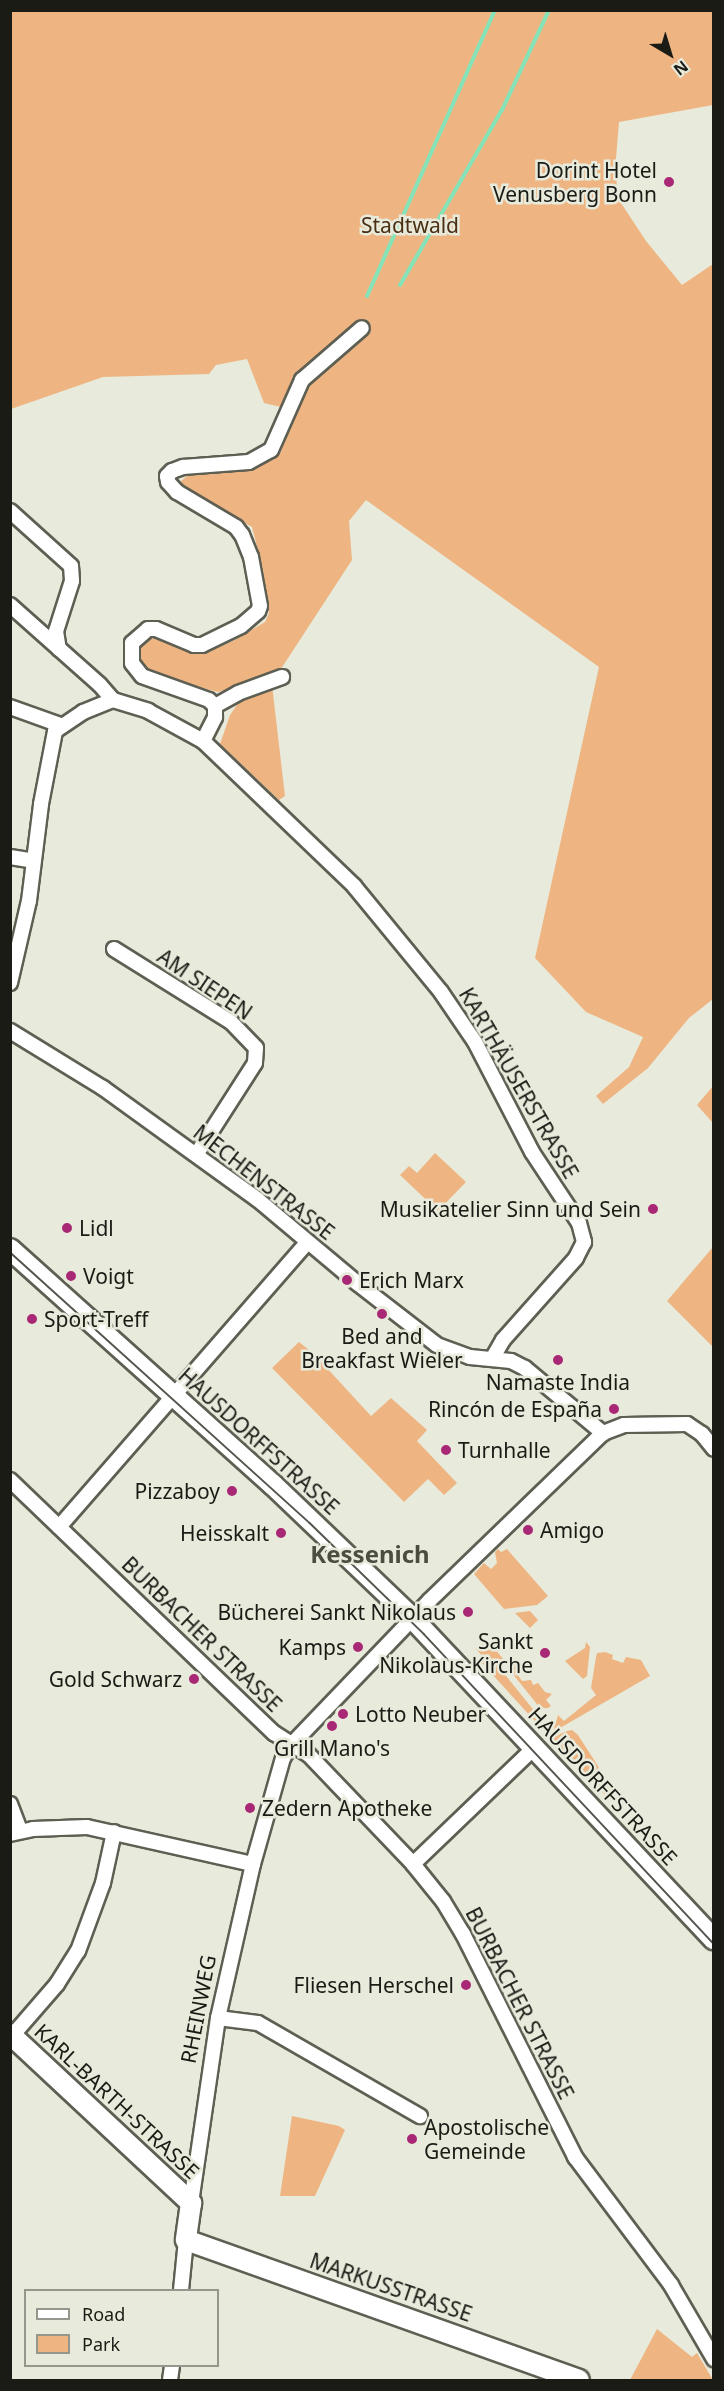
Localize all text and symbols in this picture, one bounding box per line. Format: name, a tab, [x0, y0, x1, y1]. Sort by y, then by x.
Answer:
north arrow	[640, 24, 700, 84]
text: N	[669, 56, 693, 81]
place label: Dorint Hotel Venusberg Bonn	[493, 157, 657, 207]
marker: Dorint Hotel Venusberg Bonn	[662, 175, 676, 189]
park label: Stadtwald	[361, 212, 459, 238]
street label: AM SIEPEN	[153, 943, 257, 1025]
street label: KARTHÄUSERSTRASSE	[454, 983, 584, 1183]
street label: MECHENSTRASSE	[189, 1119, 339, 1245]
place label: Musikatelier Sinn und Sein	[380, 1196, 641, 1222]
marker: Musikatelier Sinn und Sein	[646, 1202, 660, 1216]
place label: Lidl	[79, 1215, 114, 1241]
marker: Lidl	[60, 1221, 74, 1235]
place label: Voigt	[83, 1263, 134, 1289]
place label: Erich Marx	[359, 1267, 464, 1293]
marker: Voigt	[64, 1269, 78, 1283]
marker: Erich Marx	[340, 1273, 354, 1287]
place label: Sport-Treff	[44, 1306, 148, 1332]
marker: Bed and Breakfast Wieler	[375, 1307, 389, 1321]
marker: Sport-Treff	[25, 1312, 39, 1326]
place label: Bed and Breakfast Wieler	[301, 1323, 463, 1373]
marker: Namaste India	[551, 1353, 565, 1367]
street label: HAUSDORFFSTRASSE	[174, 1362, 344, 1520]
place label: Namaste India	[486, 1369, 630, 1395]
place label: Rincón de España	[428, 1396, 602, 1422]
marker: Rincón de España	[607, 1402, 621, 1416]
place label: Turnhalle	[458, 1437, 551, 1463]
marker: Turnhalle	[439, 1443, 453, 1457]
place label: Pizzaboy	[134, 1478, 220, 1504]
marker: Pizzaboy	[225, 1484, 239, 1498]
place label: Amigo	[540, 1517, 604, 1543]
place label: Heisskalt	[180, 1520, 269, 1546]
marker: Amigo	[521, 1523, 535, 1537]
marker: Heisskalt	[274, 1526, 288, 1540]
district label: Kessenich	[310, 1540, 430, 1568]
street label: BURBACHER STRASSE	[117, 1551, 287, 1717]
place label: Bücherei Sankt Nikolaus	[217, 1599, 456, 1625]
marker: Bücherei Sankt Nikolaus	[461, 1605, 475, 1619]
place label: Sankt Nikolaus-Kirche	[379, 1628, 533, 1678]
place label: Kamps	[279, 1634, 346, 1660]
marker: Kamps	[351, 1640, 365, 1654]
marker: Sankt Nikolaus-Kirche	[538, 1646, 552, 1660]
place label: Gold Schwarz	[49, 1666, 182, 1692]
marker: Gold Schwarz	[187, 1672, 201, 1686]
place label: Lotto Neuber	[355, 1701, 486, 1727]
street label: HAUSDORFFSTRASSE	[523, 1702, 683, 1870]
marker: Lotto Neuber	[336, 1707, 350, 1721]
marker: Grill Mano's	[325, 1719, 339, 1733]
place label: Grill Mano's	[274, 1735, 390, 1761]
place label: Zedern Apotheke	[262, 1795, 432, 1821]
marker: Zedern Apotheke	[243, 1801, 257, 1815]
street label: BURBACHER STRASSE	[461, 1903, 579, 2103]
street label: RHEINWEG	[175, 1953, 221, 2065]
place label: Fliesen Herschel	[294, 1972, 454, 1998]
marker: Fliesen Herschel	[459, 1978, 473, 1992]
street label: KARL-BARTH-STRASSE	[29, 2018, 205, 2184]
place label: Apostolische Gemeinde	[424, 2114, 549, 2164]
marker: Apostolische Gemeinde	[405, 2132, 419, 2146]
street label: MARKUSSTRASSE	[307, 2247, 475, 2327]
legend	[24, 2289, 219, 2367]
text: Road	[82, 2302, 125, 2326]
text: Park	[82, 2332, 120, 2356]

